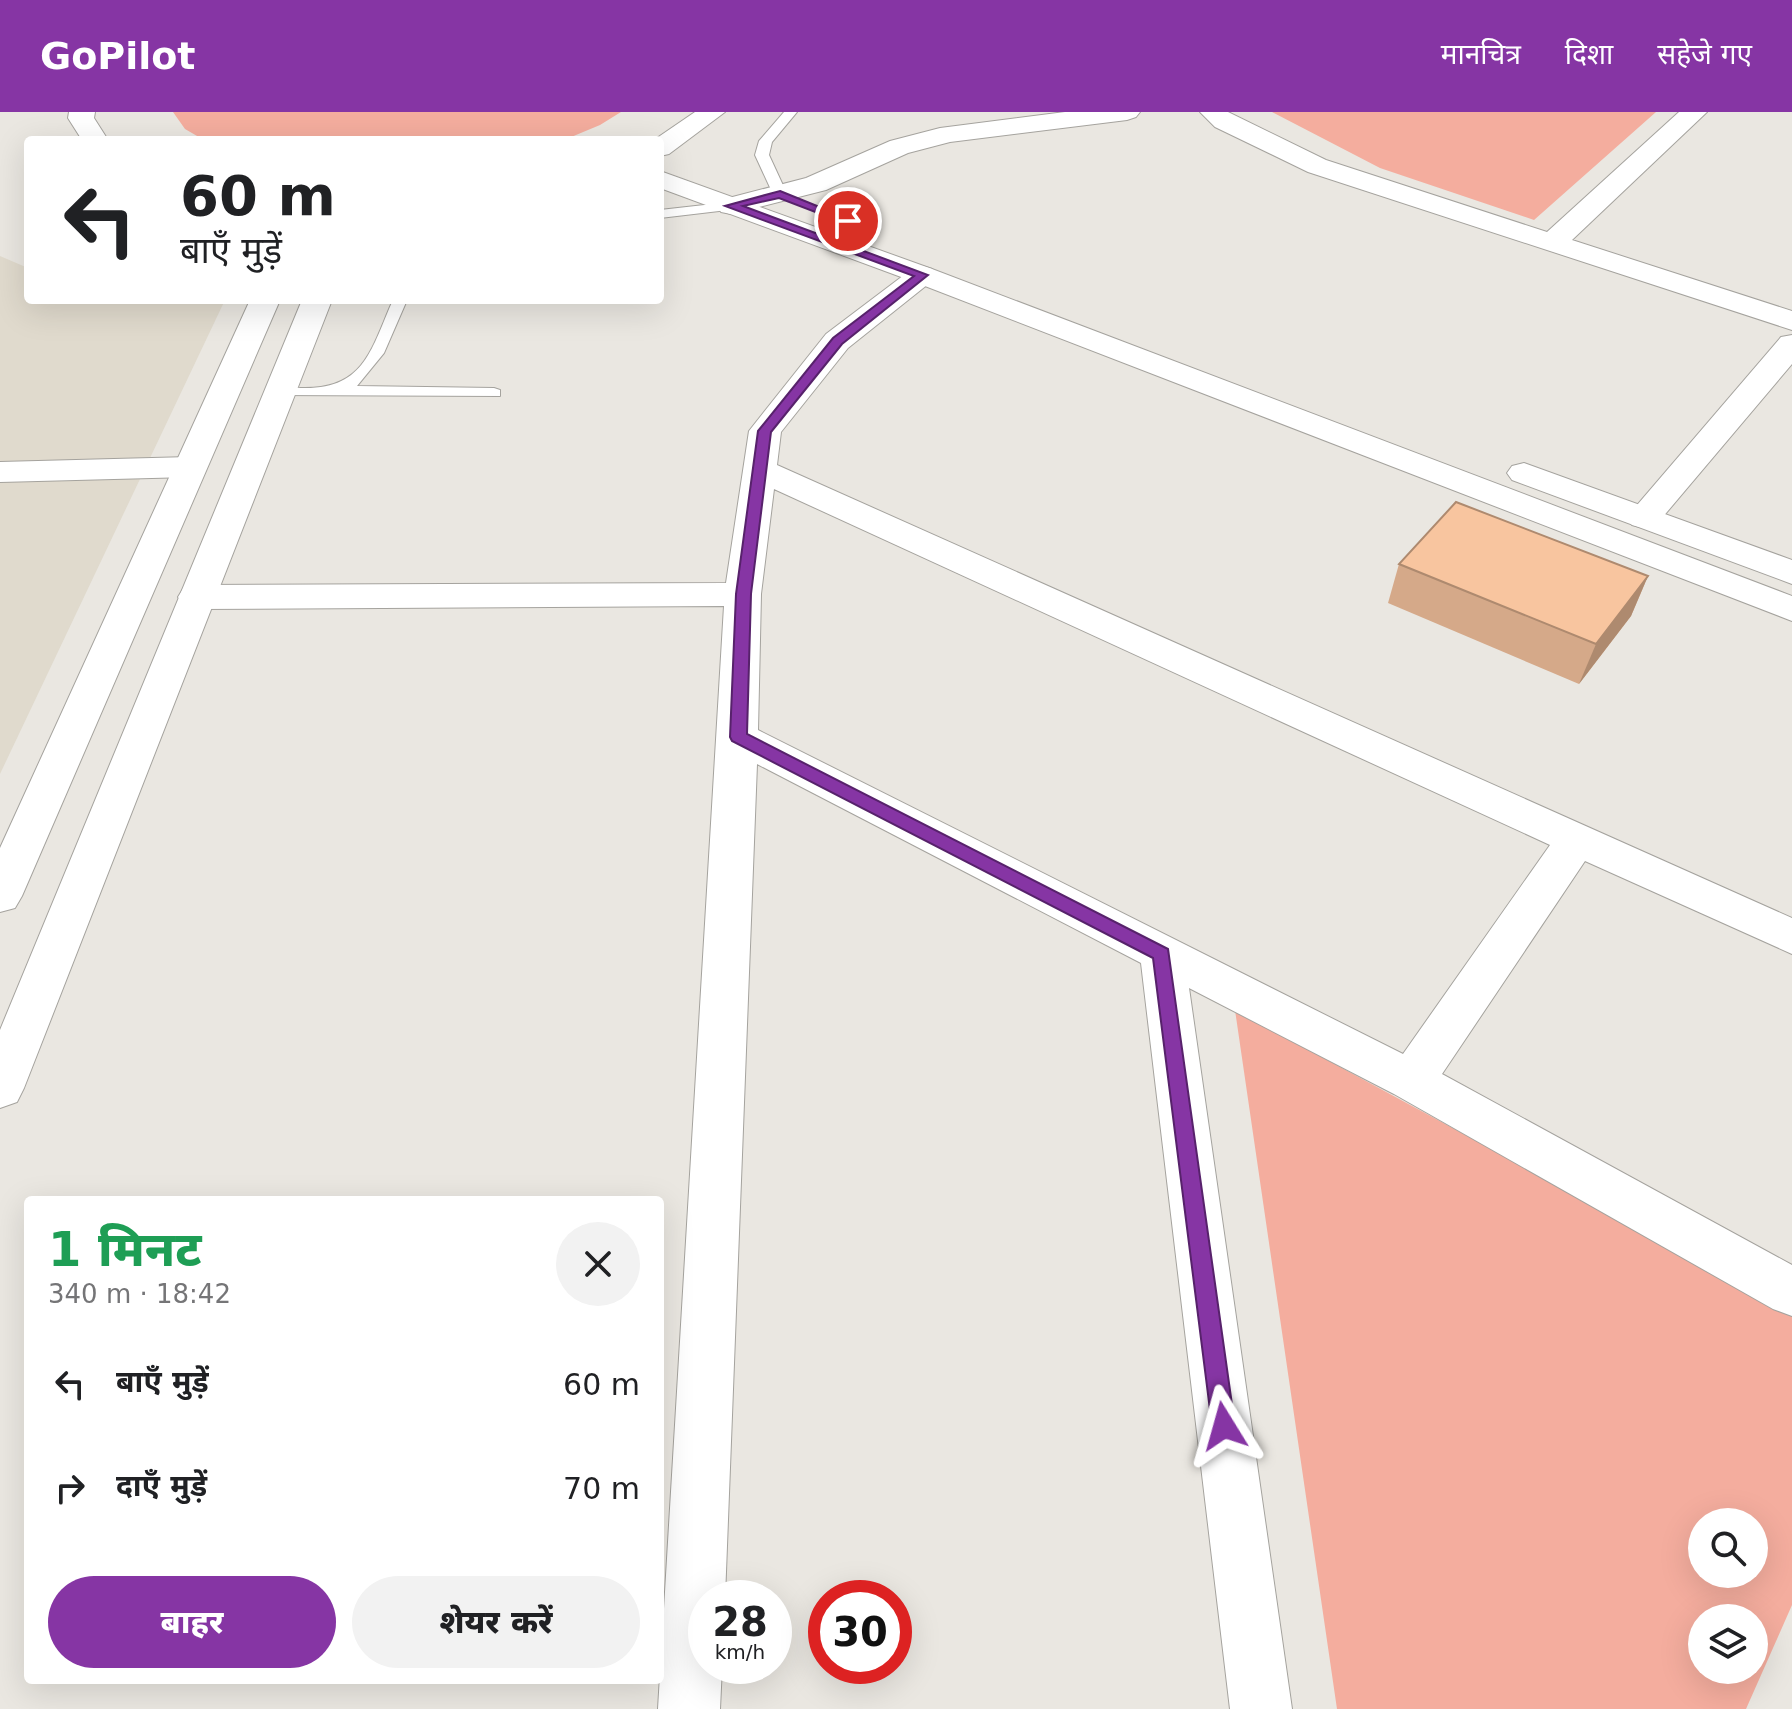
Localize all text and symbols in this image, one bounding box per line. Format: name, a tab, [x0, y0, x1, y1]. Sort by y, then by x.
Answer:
text: GoPilot	[40, 34, 195, 78]
text: मानचित्र	[1441, 38, 1521, 71]
text: दिशा	[1565, 38, 1613, 71]
text: सहेजे गए	[1657, 38, 1752, 71]
text: 60 m	[180, 163, 336, 228]
icon: left	[48, 168, 152, 272]
pin	[814, 187, 882, 255]
icon: arrive	[826, 199, 870, 243]
text: बाएँ मुड़ें	[180, 230, 282, 271]
text: 1 मिनट	[48, 1221, 201, 1277]
button: close	[556, 1222, 640, 1306]
text: 340 m · 18:42	[48, 1279, 231, 1309]
icon: left	[48, 1362, 92, 1406]
text: बाएँ मुड़ें	[116, 1364, 209, 1399]
text: 60 m	[563, 1367, 640, 1402]
position arrow	[1182, 1384, 1266, 1468]
icon: right	[48, 1466, 92, 1510]
text: दाएँ मुड़ें	[116, 1468, 207, 1503]
text: 70 m	[563, 1471, 640, 1506]
map controls	[1688, 1508, 1768, 1684]
button: search	[1688, 1508, 1768, 1588]
button: बाहर	[48, 1576, 336, 1668]
button: शेयर करें	[352, 1576, 640, 1668]
speed limit sign: 30	[808, 1580, 912, 1684]
text: 28	[712, 1599, 768, 1645]
button: layers	[1688, 1604, 1768, 1684]
text: km/h	[715, 1640, 765, 1664]

